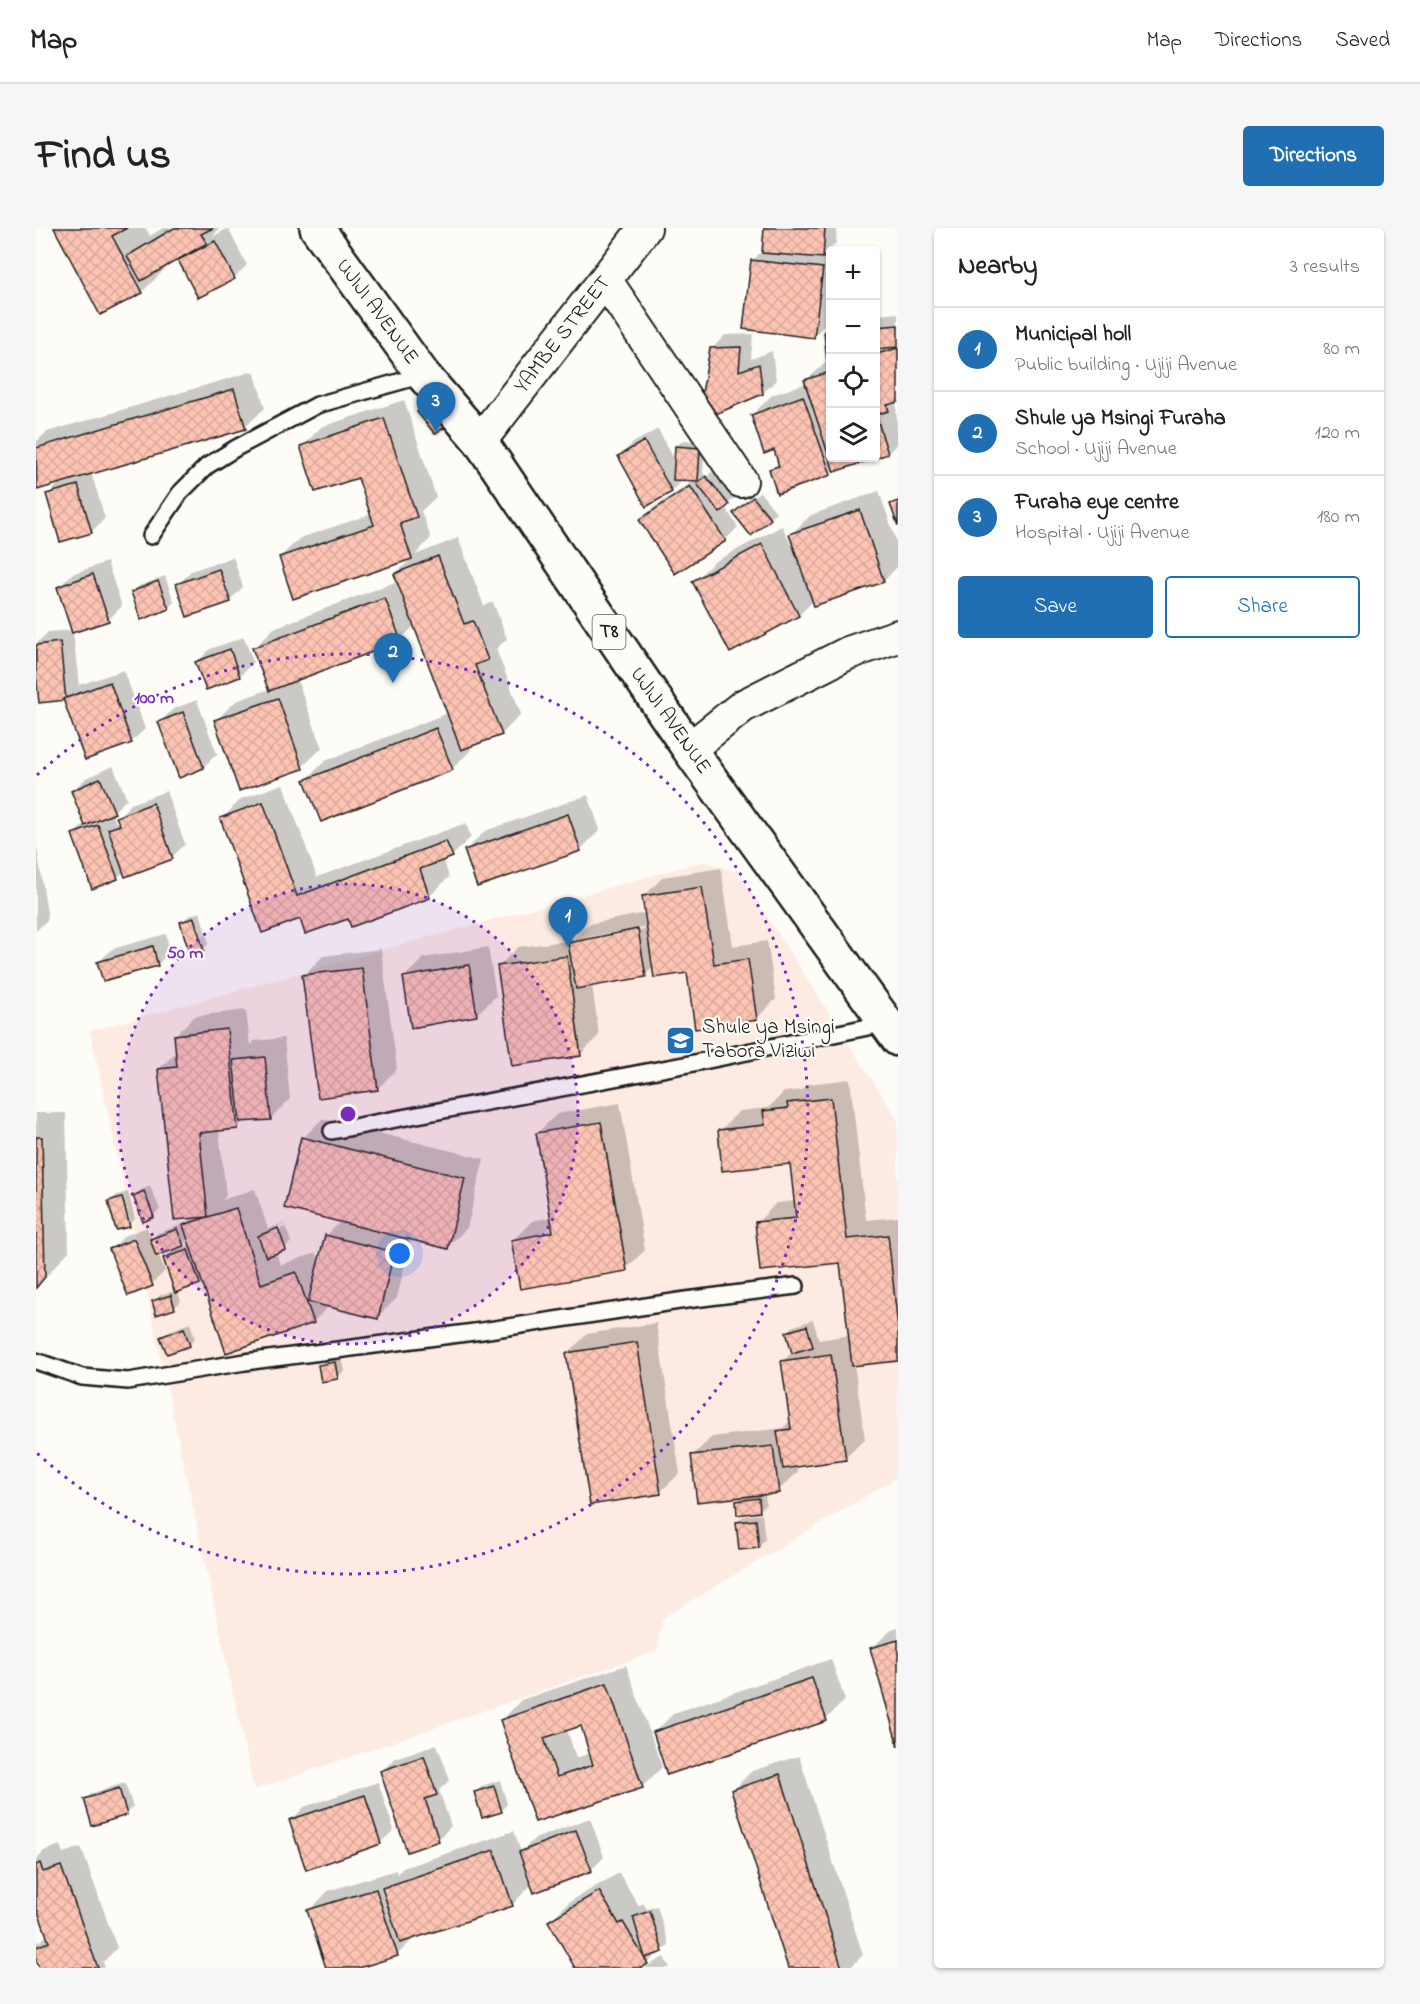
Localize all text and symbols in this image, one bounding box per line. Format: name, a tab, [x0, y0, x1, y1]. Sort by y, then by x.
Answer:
text: Map	[30, 21, 77, 62]
text: Map	[1146, 26, 1182, 56]
text: Directions	[1215, 26, 1302, 56]
text: Saved	[1335, 26, 1390, 56]
text: Find us	[36, 126, 171, 187]
button: Directions	[1243, 126, 1384, 186]
map controls	[826, 246, 880, 462]
button: +	[826, 246, 880, 300]
text: Nearby	[958, 248, 1037, 286]
street label: UJIJI AVENUE	[328, 253, 426, 371]
text: 3 results	[1290, 253, 1360, 282]
street label: YAMBE STREET	[507, 270, 619, 400]
button: −	[826, 300, 880, 354]
text: Municipal holl	[1015, 319, 1131, 351]
text: 1	[974, 335, 981, 364]
text: 80 m	[1323, 335, 1360, 364]
text: Public building · Ujiji Avenue	[1015, 351, 1237, 380]
button: locate	[826, 354, 880, 408]
pin: 3	[416, 382, 456, 432]
text: Shule ya Msingi Furaha	[1015, 403, 1226, 435]
button: layers	[826, 408, 880, 462]
text: 2	[973, 419, 982, 448]
text: 120 m	[1315, 419, 1360, 448]
text: School · Ujiji Avenue	[1015, 435, 1177, 464]
text: Furaha eye centre	[1015, 487, 1179, 519]
text: 3	[973, 503, 982, 532]
text: 180 m	[1317, 503, 1360, 532]
text: Hospital · Ujiji Avenue	[1015, 519, 1189, 548]
button: Save	[958, 576, 1153, 638]
button: Share	[1165, 576, 1360, 638]
road number: T8	[592, 615, 626, 649]
pin: 2	[374, 634, 412, 683]
street label: UJIJI AVENUE	[622, 661, 718, 781]
text: 100 m	[134, 686, 174, 712]
pin: 1	[548, 898, 588, 947]
text: 50 m	[167, 941, 203, 967]
place label: Shule ya Msingi Tabora Viziwi	[702, 1013, 835, 1067]
school or university icon: Shule ya Msingi Tabora Viziwi	[665, 1024, 697, 1056]
centre of rings	[338, 1104, 358, 1124]
your location	[385, 1239, 414, 1268]

